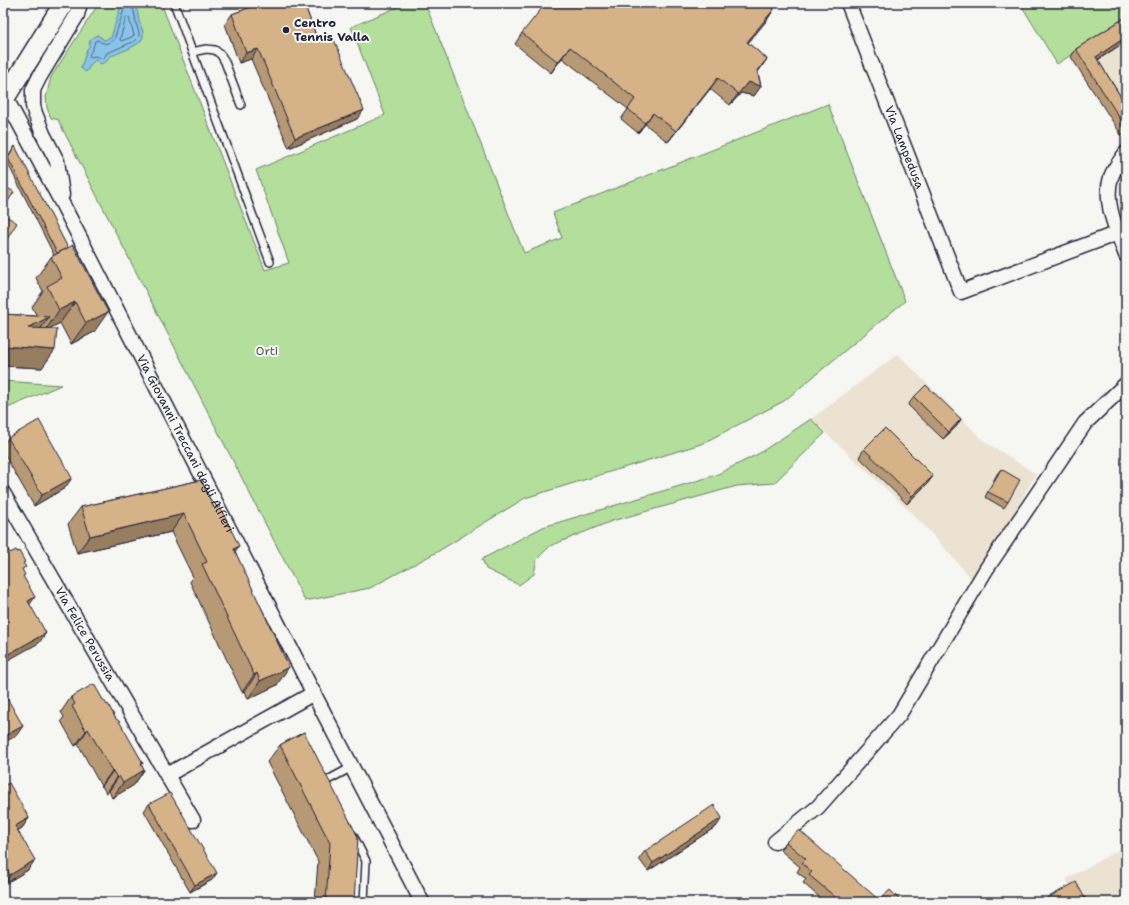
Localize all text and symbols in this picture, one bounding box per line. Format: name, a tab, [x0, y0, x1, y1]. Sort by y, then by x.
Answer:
place label: Centro Tennis Valla	[294, 15, 370, 45]
marker: Centro Tennis Valla	[281, 25, 291, 35]
street label: Via Lampedusa	[881, 103, 928, 192]
park label: Orti	[256, 343, 278, 359]
street label: Via Giovanni Treccani degli Alfieri	[133, 352, 238, 535]
street label: Via Felice Perussia	[51, 584, 119, 684]

